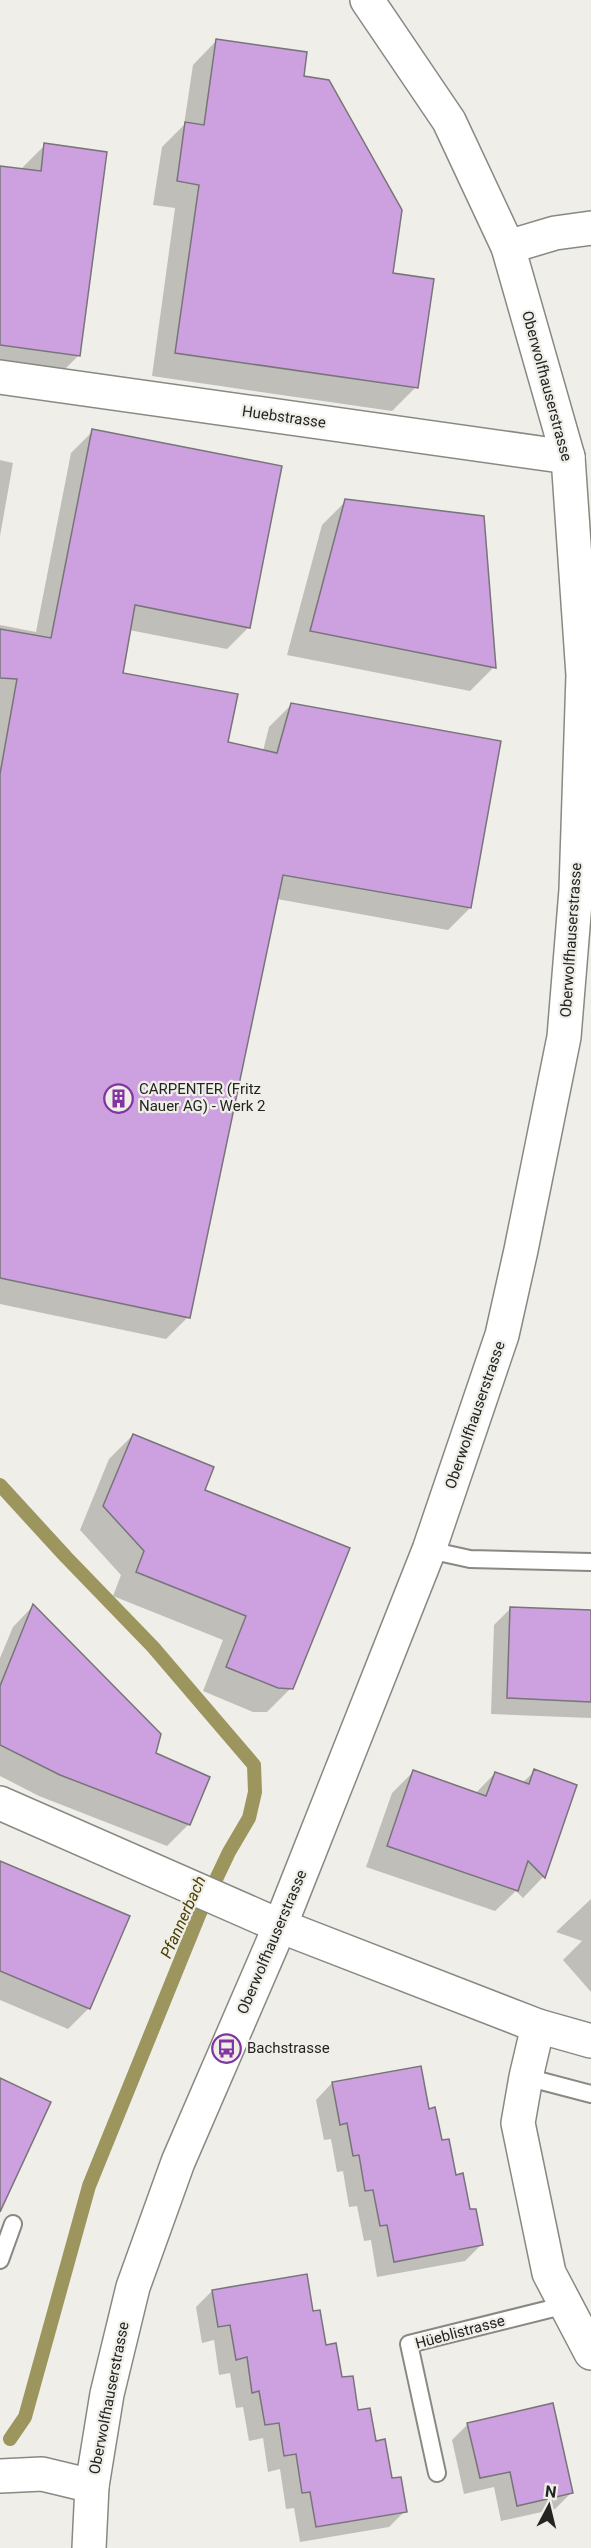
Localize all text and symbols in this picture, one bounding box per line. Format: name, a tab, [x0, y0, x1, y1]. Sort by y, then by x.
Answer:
street label: Oberwolfhauserstrasse	[518, 309, 576, 463]
street label: Huebstrasse	[241, 402, 327, 432]
street label: Oberwolfhauserstrasse	[557, 862, 585, 1018]
place label: CARPENTER (Fritz Nauer AG) - Werk 2	[139, 1080, 266, 1115]
building icon: CARPENTER (Fritz Nauer AG) - Werk 2	[102, 1082, 134, 1114]
street label: Oberwolfhauserstrasse	[441, 1339, 509, 1491]
street label: Oberwolfhauserstrasse	[233, 1867, 311, 2017]
water label: Pfannerbach	[156, 1873, 210, 1961]
bus stop icon: Bachstrasse	[210, 2032, 242, 2064]
place label: Bachstrasse	[247, 2039, 330, 2057]
street label: Hüeblistrasse	[413, 2311, 507, 2353]
street label: Oberwolfhauserstrasse	[85, 2320, 133, 2476]
north arrow	[519, 2476, 579, 2536]
text: N	[544, 2481, 558, 2502]

